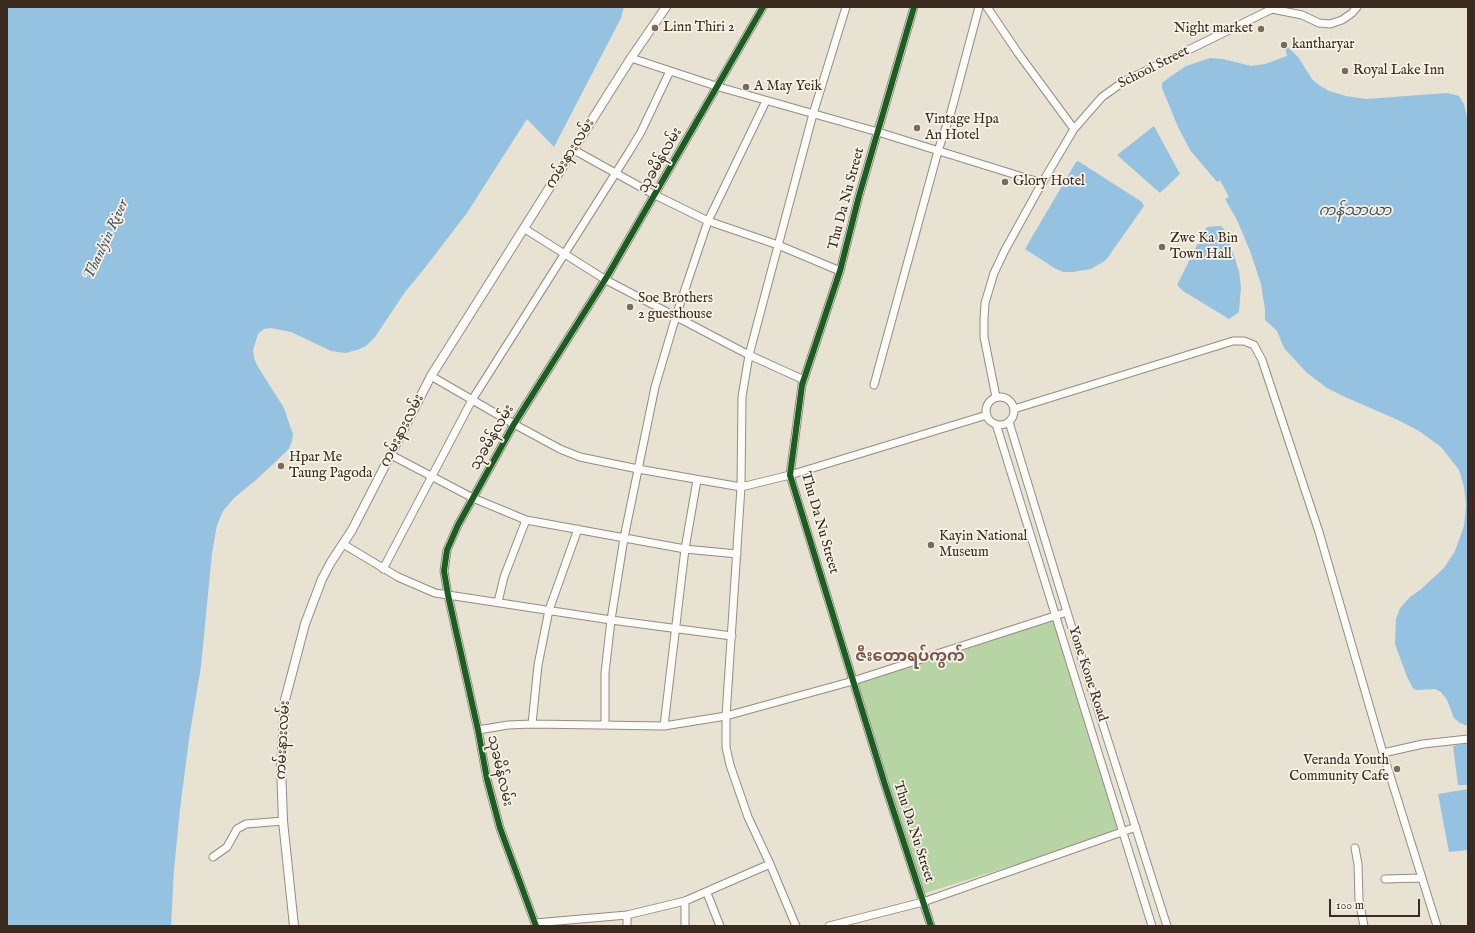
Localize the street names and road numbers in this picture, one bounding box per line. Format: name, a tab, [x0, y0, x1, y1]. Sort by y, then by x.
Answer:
street label: School Street	[1116, 43, 1192, 93]
street label: ကမ်းနားလမ်း	[543, 116, 599, 192]
street label: သုခမိန်လမ်း	[636, 125, 686, 197]
street label: Thu Da Nu Street	[825, 146, 869, 252]
street label: ကမ်းနားလမ်း	[378, 392, 428, 470]
street label: သုခမိန်လမ်း	[468, 402, 518, 474]
street label: Thu Da Nu Street	[796, 470, 842, 576]
street label: Yone Kone Road	[1064, 624, 1110, 724]
street label: ကမ်းနားလမ်း	[274, 700, 294, 780]
street label: သုခမိန်လမ်း	[483, 734, 515, 808]
street label: Thu Da Nu Street	[889, 779, 937, 885]

